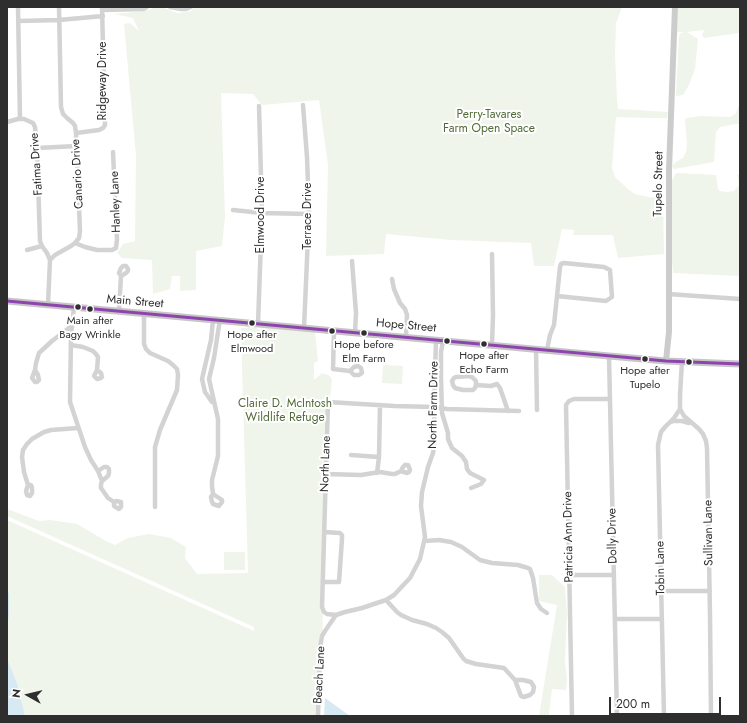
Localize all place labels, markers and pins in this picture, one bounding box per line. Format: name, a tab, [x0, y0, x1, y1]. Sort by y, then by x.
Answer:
unlabelled marker	[73, 302, 83, 312]
marker: Main after Bagy Wrinkle	[85, 304, 95, 314]
place label: Main after Bagy Wrinkle	[59, 314, 121, 340]
marker: Hope after Elmwood	[247, 318, 257, 328]
unlabelled marker	[327, 326, 337, 336]
place label: Hope after Elmwood	[227, 328, 277, 354]
marker: Hope before Elm Farm	[359, 328, 369, 338]
unlabelled marker	[442, 336, 452, 346]
place label: Hope before Elm Farm	[334, 338, 394, 364]
marker: Hope after Echo Farm	[479, 339, 489, 349]
place label: Hope after Echo Farm	[459, 349, 509, 375]
marker: Hope after Tupelo	[640, 354, 650, 364]
unlabelled marker	[684, 357, 694, 367]
place label: Hope after Tupelo	[620, 364, 670, 390]

